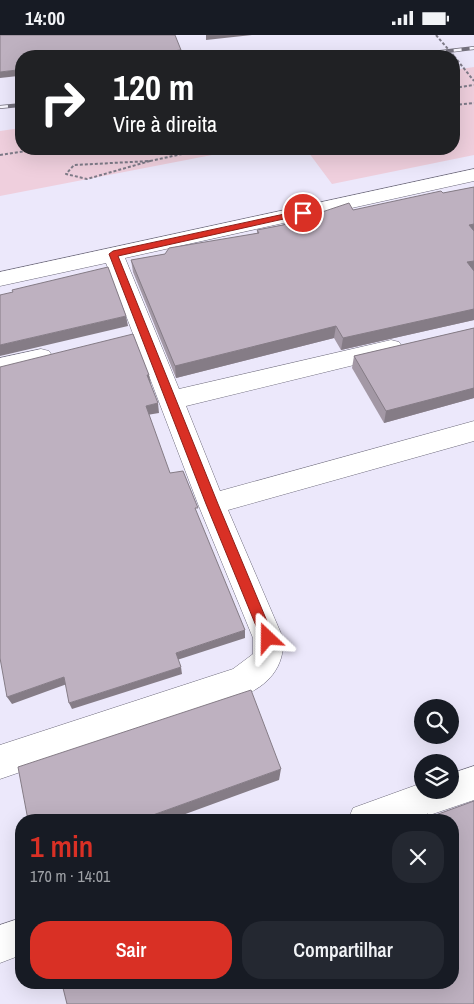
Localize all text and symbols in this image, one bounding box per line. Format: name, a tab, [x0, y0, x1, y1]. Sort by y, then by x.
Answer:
text: 14:00	[25, 5, 65, 31]
text: 120 m	[113, 64, 194, 111]
icon: right	[30, 70, 95, 135]
text: Vire à direita	[113, 109, 217, 139]
pin	[282, 192, 324, 234]
icon: arrive	[289, 199, 317, 227]
position arrow	[241, 611, 293, 663]
map controls	[414, 699, 459, 799]
button: search	[414, 699, 459, 744]
button: layers	[414, 754, 459, 799]
text: 1 min	[30, 826, 93, 866]
button: close	[392, 831, 444, 883]
text: 170 m · 14:01	[30, 865, 110, 887]
button: Sair	[30, 921, 232, 979]
button: Compartilhar	[242, 921, 444, 979]

